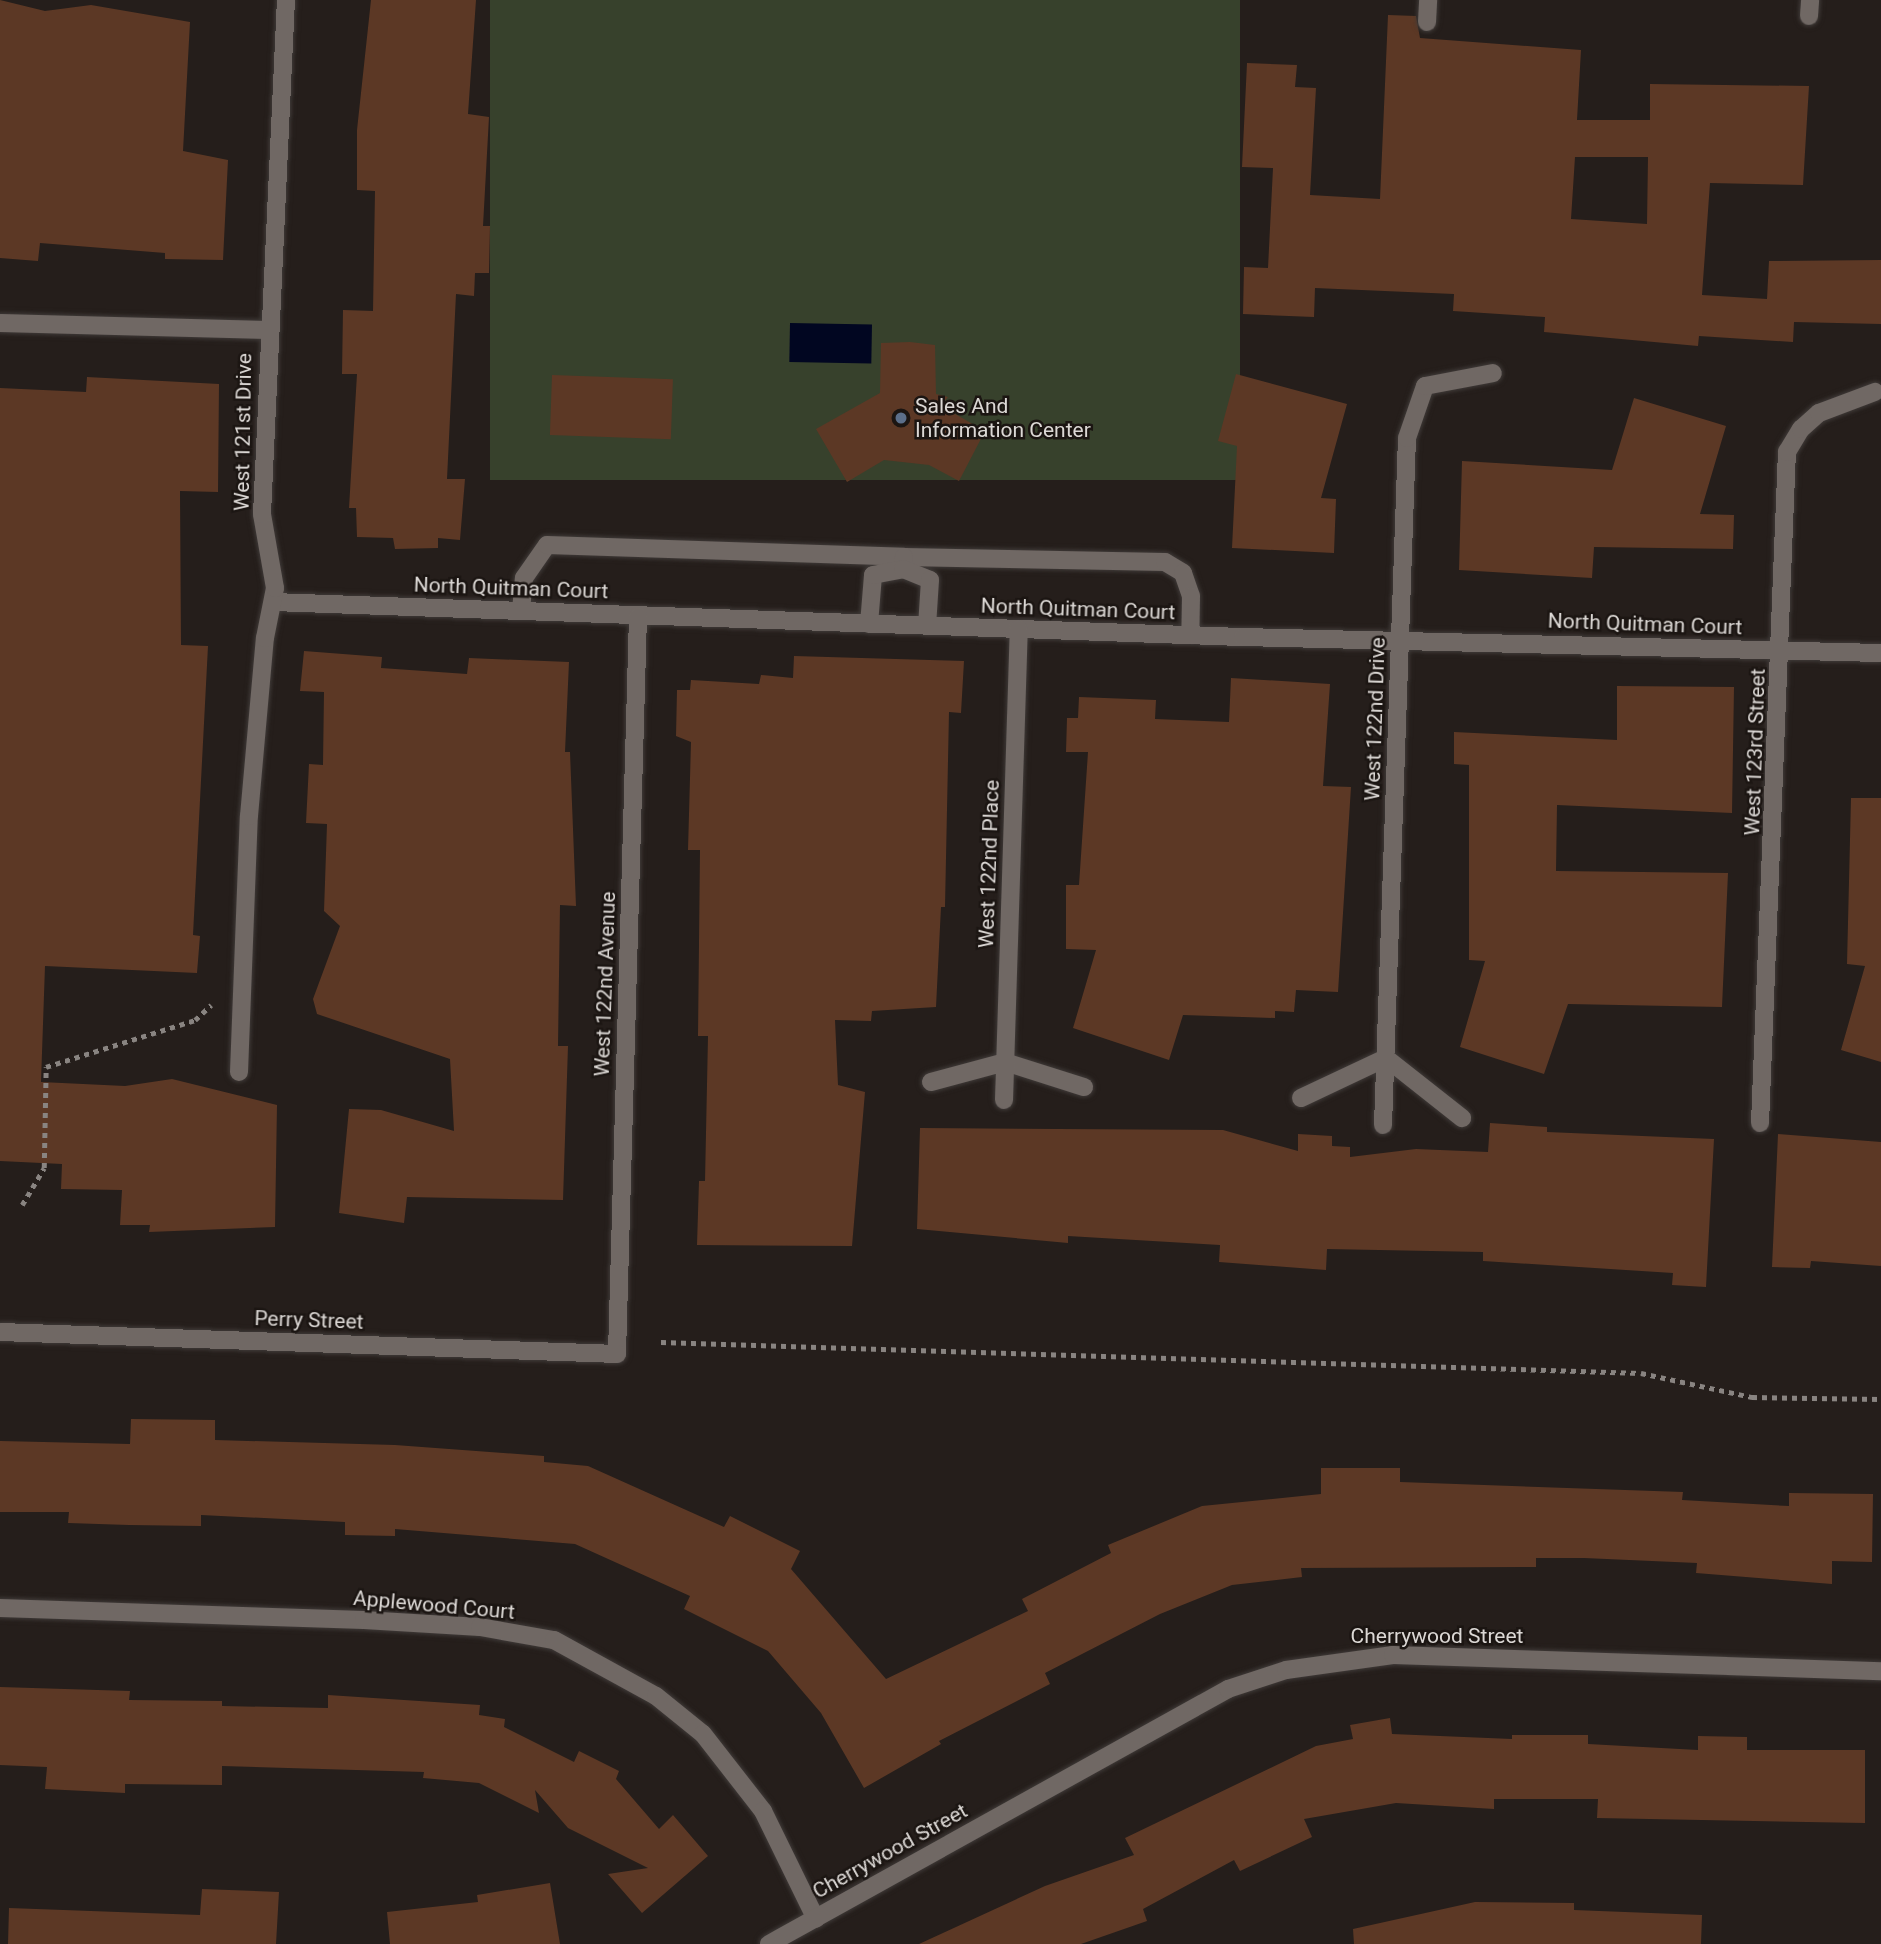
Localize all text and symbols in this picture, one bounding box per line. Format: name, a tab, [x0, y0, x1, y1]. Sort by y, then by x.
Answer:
street label: West 121st Drive	[229, 353, 257, 511]
place label: Sales And Information Center	[915, 393, 1091, 443]
marker: Sales And Information Center	[893, 410, 909, 426]
street label: North Quitman Court	[413, 572, 609, 604]
street label: North Quitman Court	[980, 593, 1176, 625]
street label: North Quitman Court	[1547, 608, 1743, 640]
street label: West 122nd Drive	[1360, 637, 1390, 801]
street label: West 123rd Street	[1739, 668, 1771, 836]
street label: West 122nd Place	[973, 779, 1005, 949]
street label: West 122nd Avenue	[589, 891, 621, 1077]
street label: Perry Street	[254, 1306, 364, 1334]
street label: Applewood Court	[352, 1585, 516, 1625]
street label: Cherrywood Street	[1351, 1623, 1523, 1649]
street label: Cherrywood Street	[808, 1798, 972, 1904]

